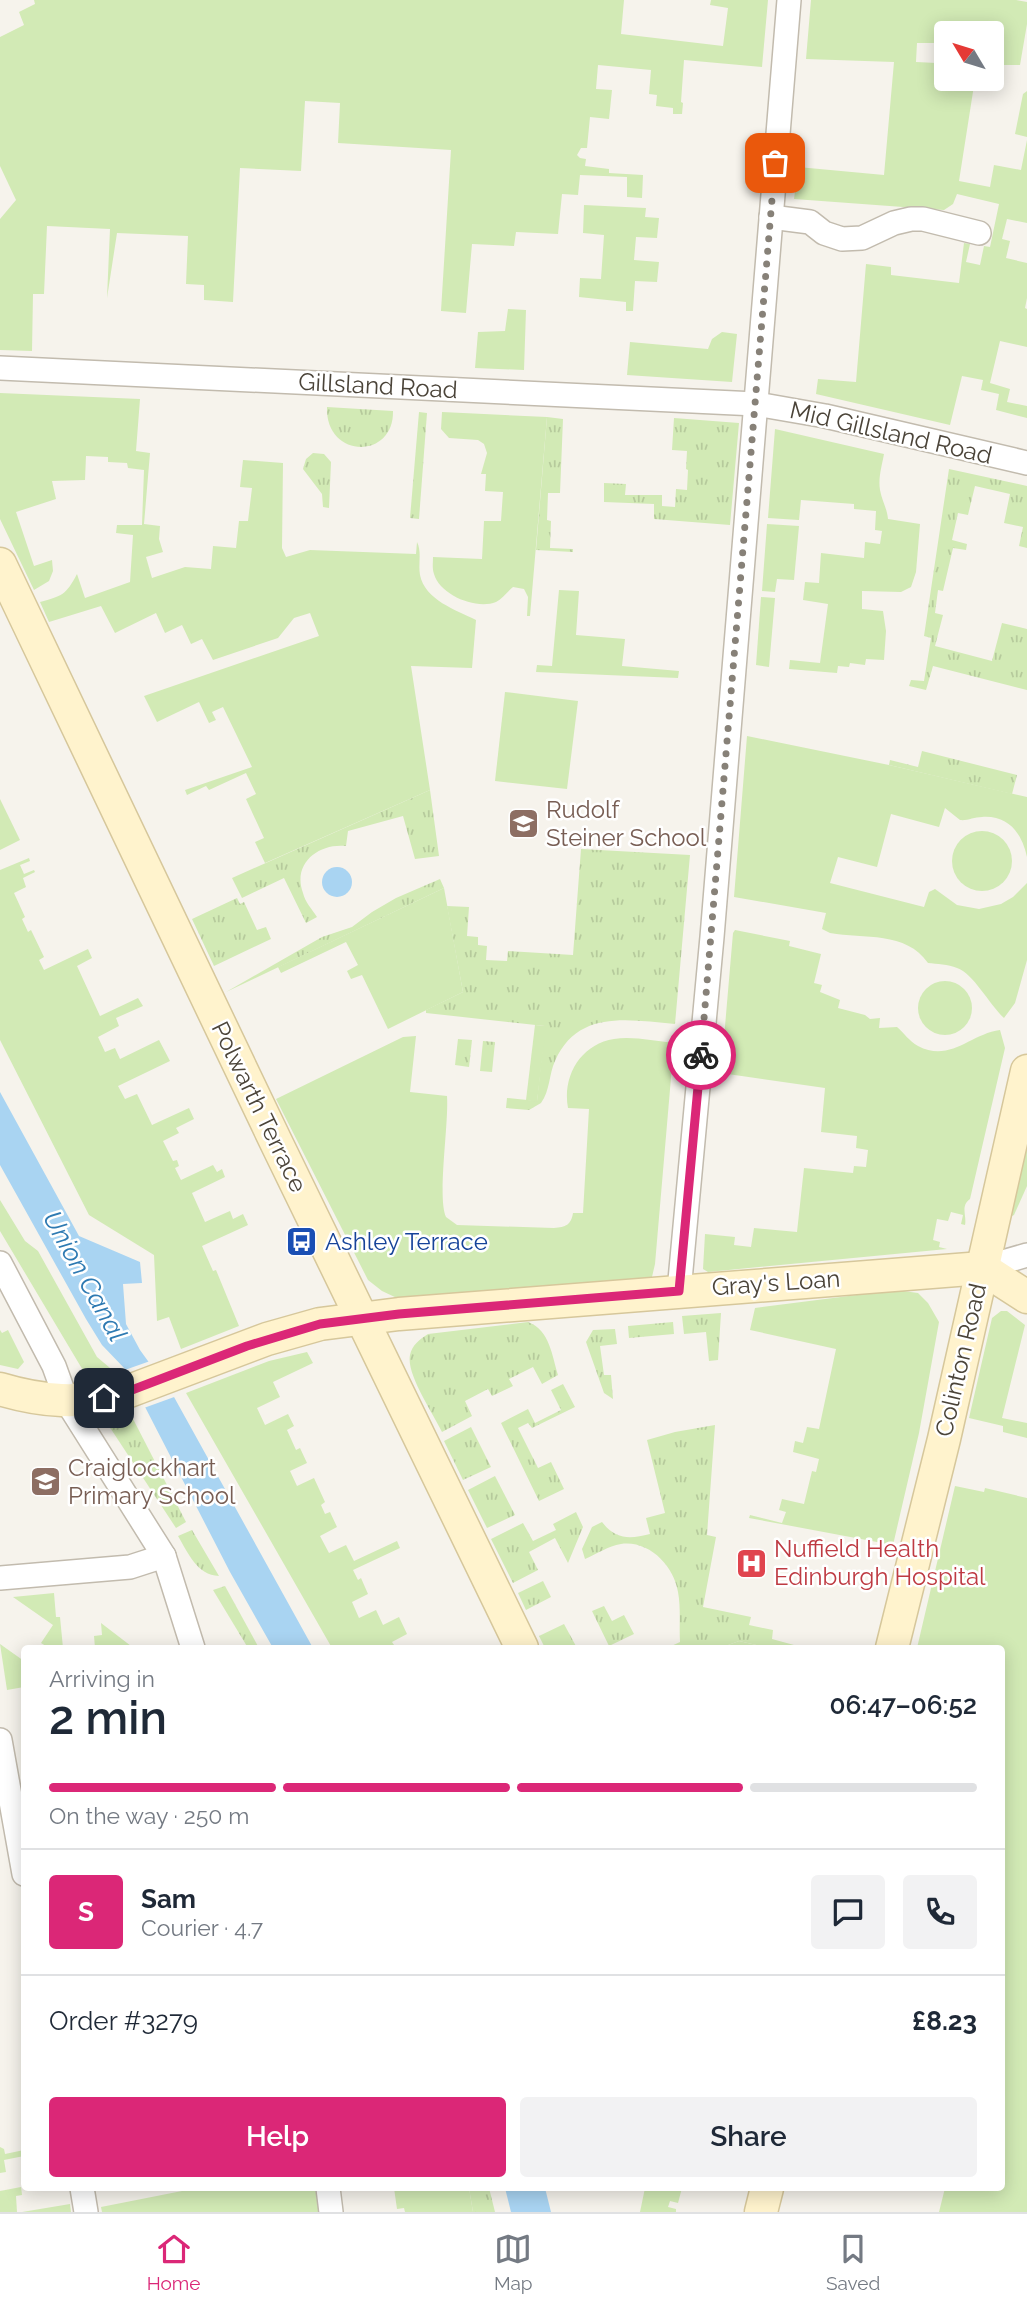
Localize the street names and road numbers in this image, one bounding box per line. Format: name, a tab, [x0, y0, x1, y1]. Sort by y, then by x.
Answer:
street label: Gillsland Road	[298, 367, 458, 404]
street label: Mid Gillsland Road	[787, 395, 995, 470]
street label: Polwarth Terrace	[206, 1017, 313, 1197]
street label: Gray's Loan	[711, 1264, 841, 1301]
street label: Colinton Road	[929, 1281, 992, 1439]

